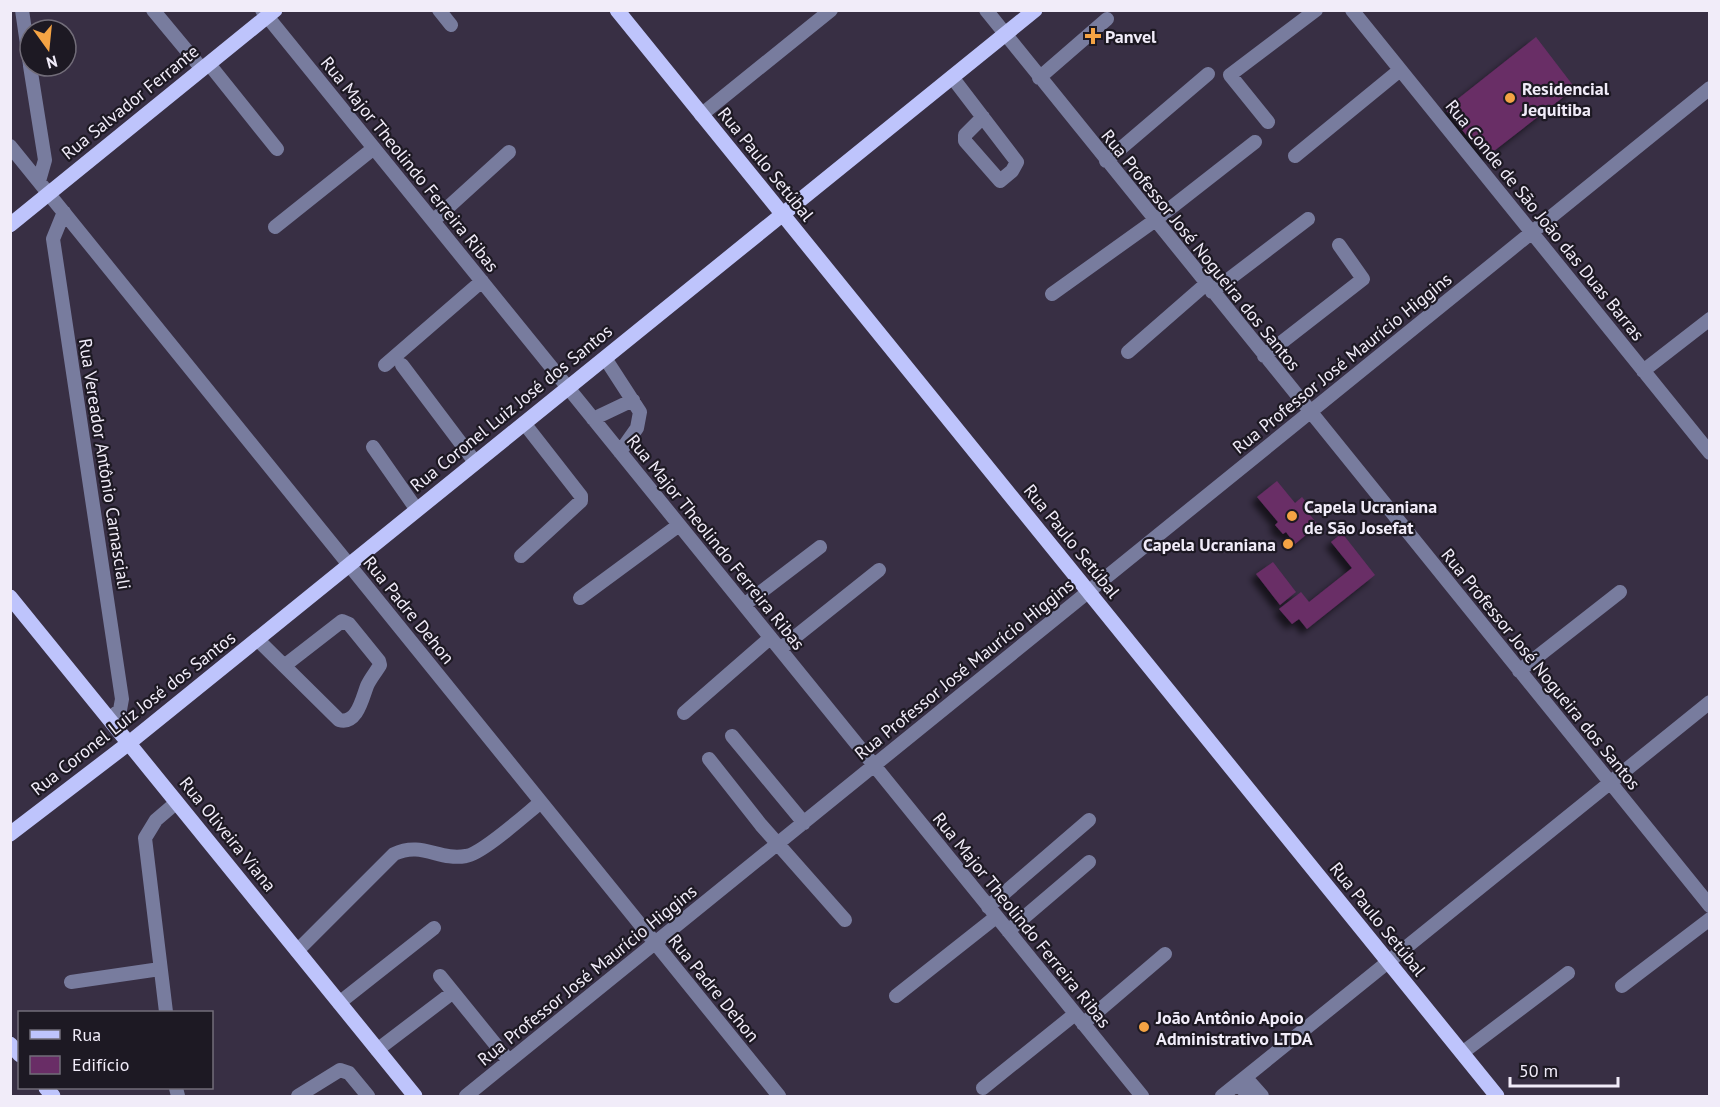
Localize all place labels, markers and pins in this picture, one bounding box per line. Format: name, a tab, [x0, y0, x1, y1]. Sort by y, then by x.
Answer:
place label: Panvel	[1105, 25, 1157, 48]
marker: Panvel	[1086, 29, 1100, 43]
place label: Residencial Jequitiba	[1521, 77, 1610, 121]
marker: Residencial Jequitiba	[1503, 91, 1517, 105]
place label: Capela Ucraniana de São Josefat	[1304, 495, 1437, 539]
marker: Capela Ucraniana de São Josefat	[1285, 509, 1299, 523]
place label: Capela Ucraniana	[1143, 533, 1276, 556]
marker: Capela Ucraniana	[1281, 537, 1295, 551]
place label: João Antônio Apoio Administrativo LTDA	[1155, 1006, 1313, 1050]
marker: João Antônio Apoio Administrativo LTDA	[1137, 1020, 1151, 1034]

